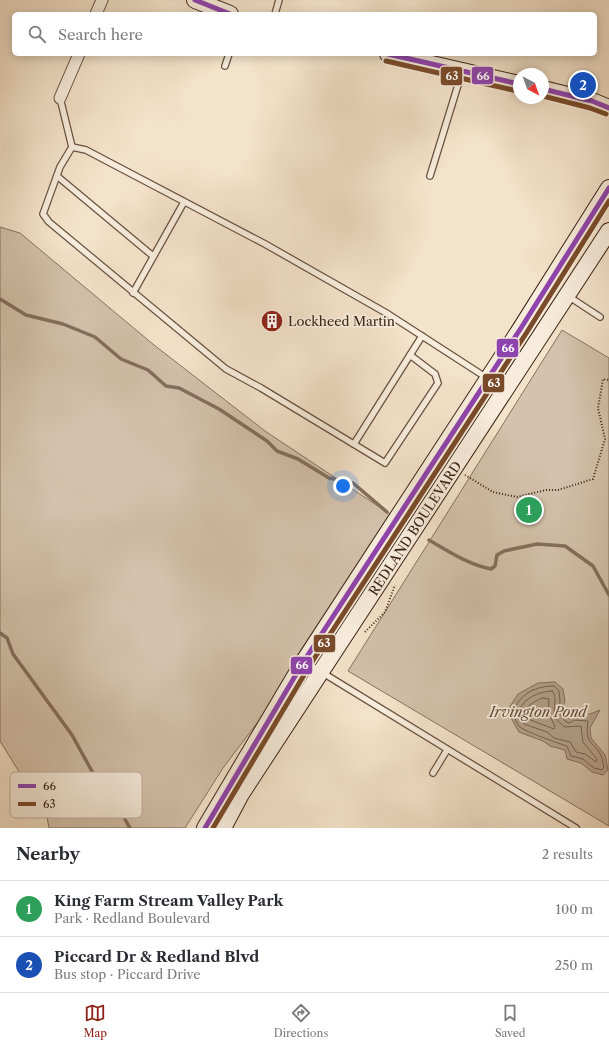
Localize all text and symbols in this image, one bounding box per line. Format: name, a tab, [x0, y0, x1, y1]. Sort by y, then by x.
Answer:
search box	[12, 12, 597, 56]
icon: search	[26, 23, 48, 45]
text: Search here	[58, 25, 143, 44]
line badge: 63	[440, 66, 463, 86]
line badge: 66	[471, 66, 494, 85]
north arrow	[513, 68, 549, 104]
text: 63	[446, 69, 458, 83]
text: 66	[476, 69, 490, 83]
pin: 2	[570, 70, 596, 100]
building icon: Lockheed Martin	[259, 308, 285, 334]
place label: Lockheed Martin	[288, 313, 395, 329]
line badge: 66	[496, 338, 519, 358]
text: 66	[501, 341, 515, 355]
line badge: 63	[482, 373, 505, 393]
text: 63	[488, 376, 500, 390]
street label: REDLAND BOULEVARD	[365, 458, 464, 598]
your location	[333, 476, 353, 496]
pin: 1	[516, 495, 542, 525]
line badge: 63	[313, 634, 336, 653]
text: 63	[318, 636, 330, 650]
line badge: 66	[290, 656, 313, 675]
text: 66	[295, 658, 309, 672]
water label: Irvington Pond	[488, 703, 588, 721]
legend	[10, 772, 142, 818]
text: 66	[43, 779, 56, 793]
text: 63	[43, 797, 56, 811]
text: Nearby	[16, 844, 80, 864]
text: 2 results	[542, 846, 593, 862]
text: King Farm Stream Valley Park	[54, 891, 283, 910]
text: 1	[26, 901, 32, 917]
text: 100 m	[555, 901, 593, 917]
text: Park · Redland Boulevard	[54, 910, 210, 926]
text: Piccard Dr & Redland Blvd	[54, 947, 259, 966]
text: 2	[25, 957, 33, 973]
text: 250 m	[555, 957, 593, 973]
text: Bus stop · Piccard Drive	[54, 966, 200, 982]
tab: Map	[83, 1002, 107, 1040]
tab: Directions	[274, 1002, 328, 1040]
tab: Saved	[495, 1002, 526, 1040]

